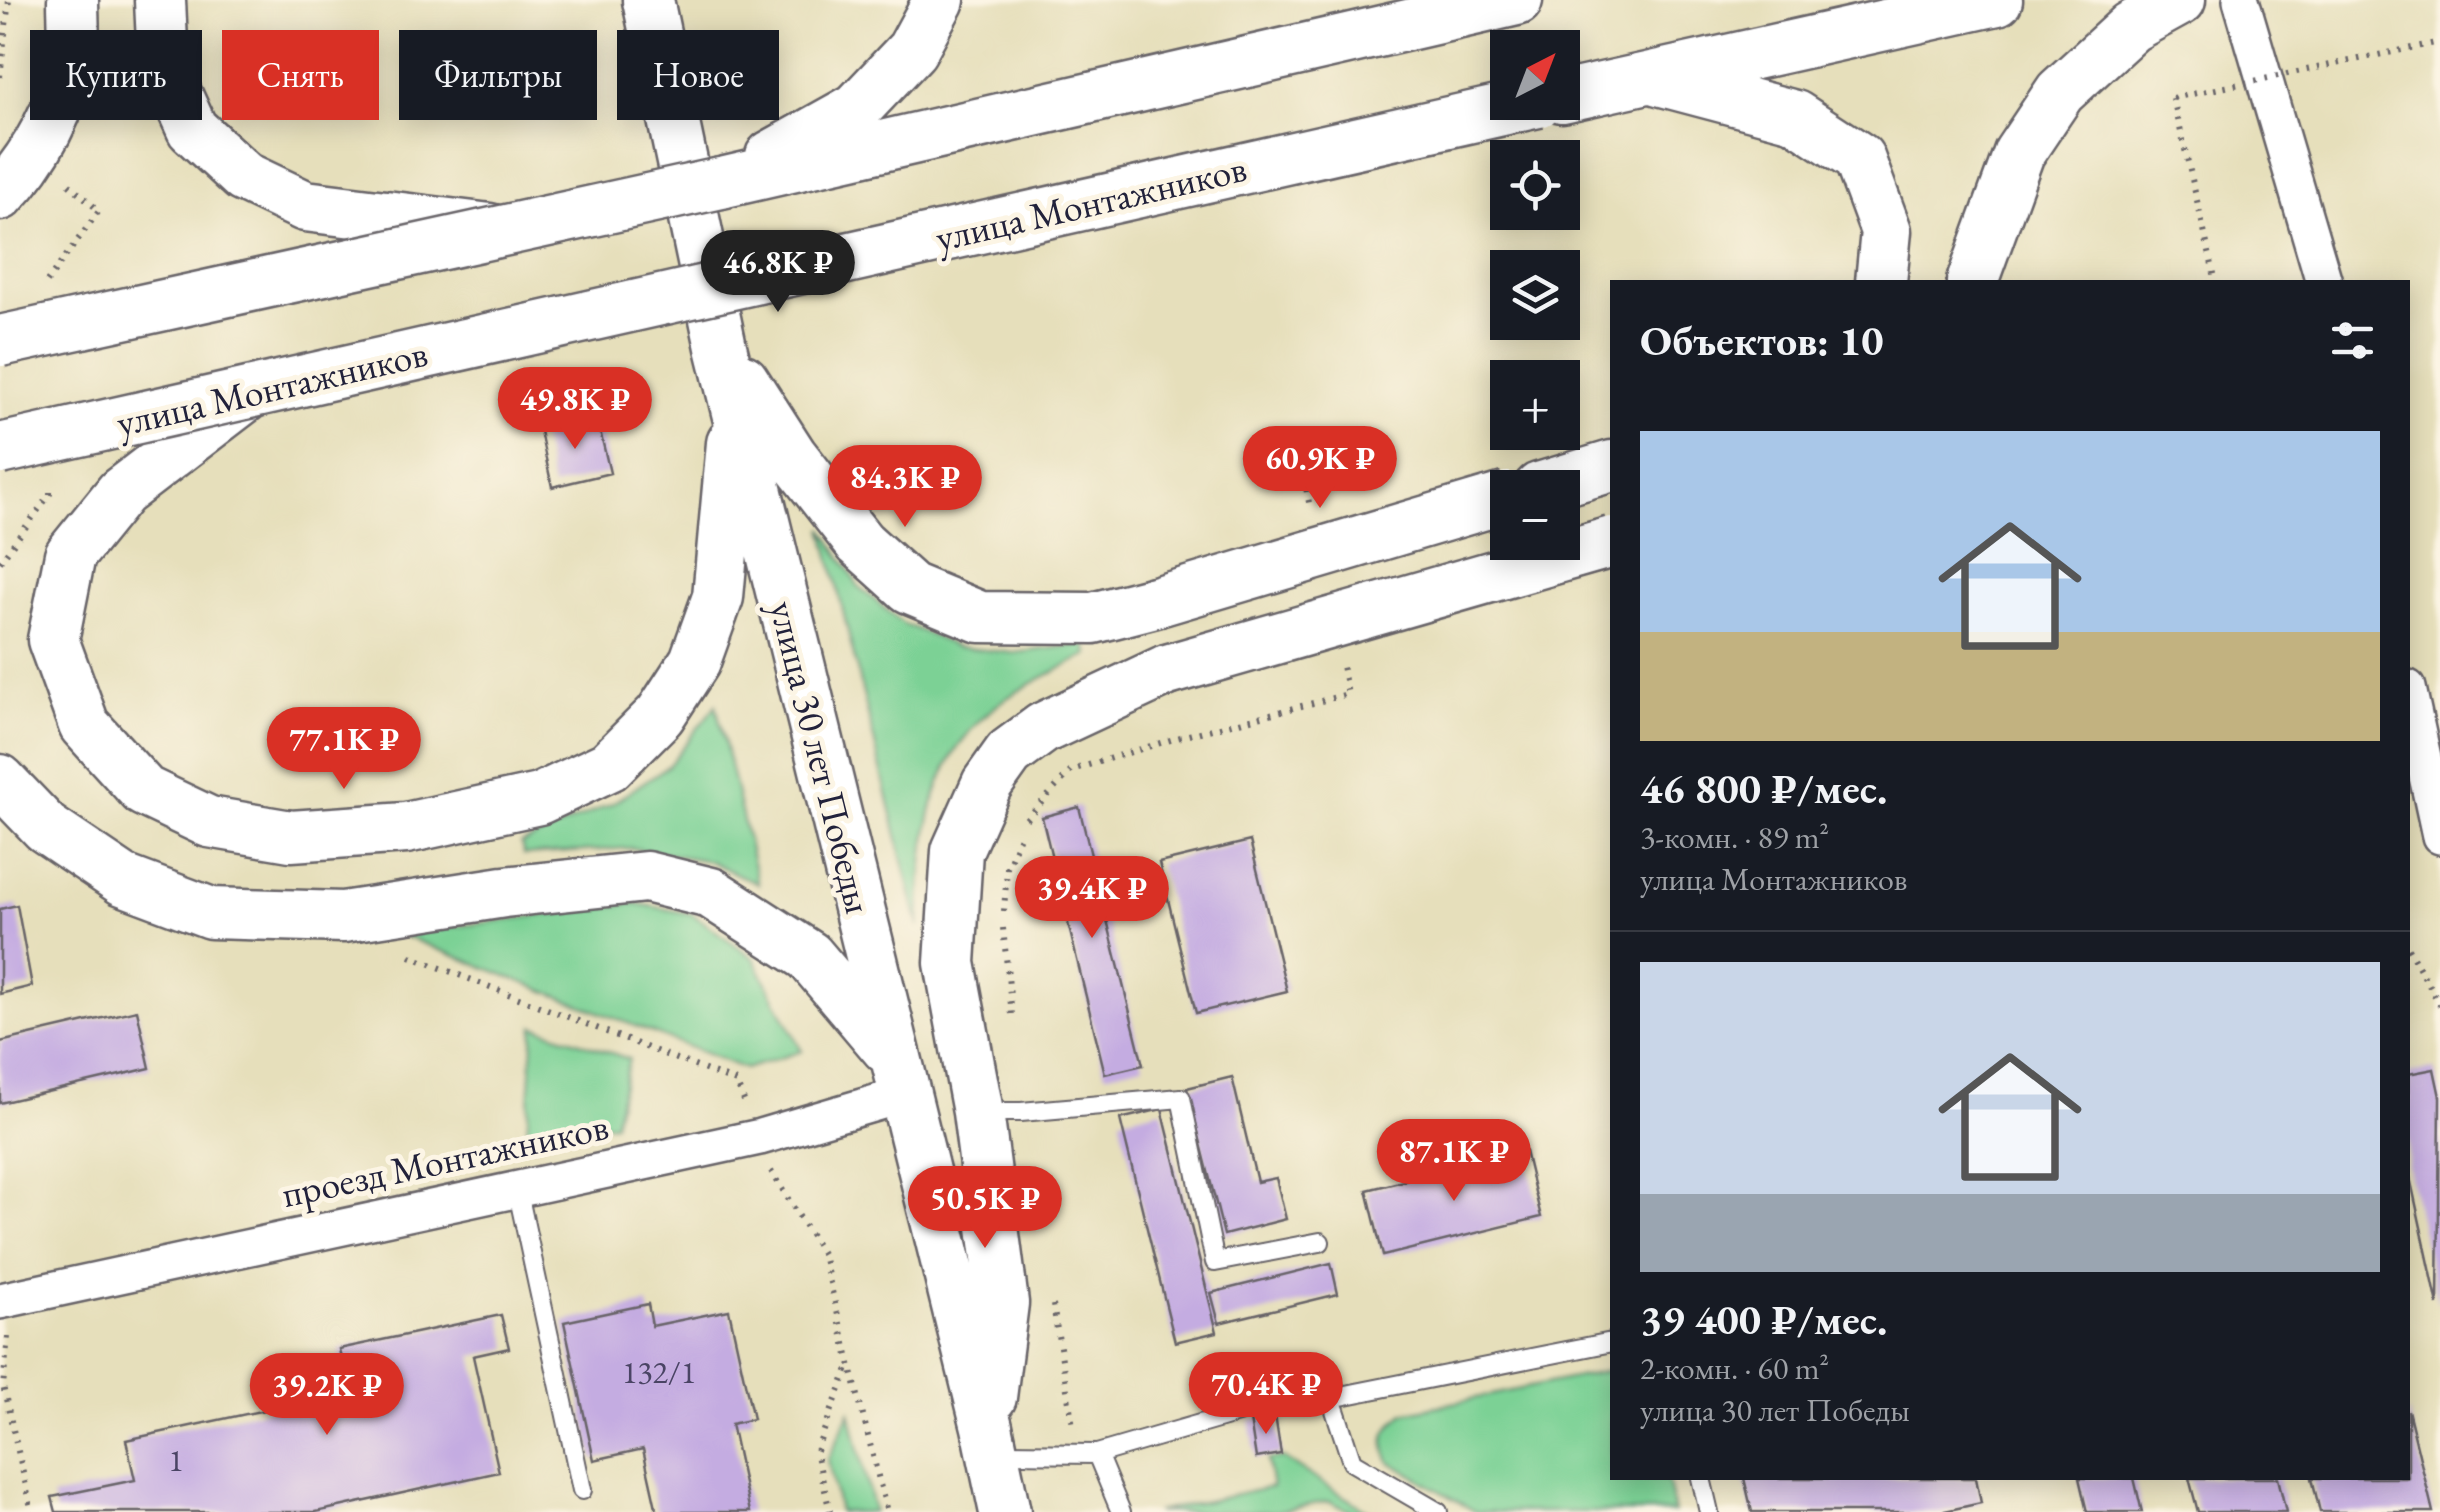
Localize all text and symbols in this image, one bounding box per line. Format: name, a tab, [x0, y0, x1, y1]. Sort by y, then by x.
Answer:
chip: Купить	[30, 30, 202, 120]
chip: Снять	[222, 30, 379, 120]
chip: Фильтры	[399, 30, 597, 120]
chip: Новое	[617, 30, 779, 120]
north arrow	[1490, 30, 1580, 120]
map controls	[1490, 30, 1580, 560]
button: locate	[1490, 140, 1580, 230]
street label: улица Монтажников	[931, 143, 1251, 262]
pin: 46.8K ₽	[686, 230, 870, 315]
text: 46.8K ₽	[723, 241, 833, 283]
button: layers	[1490, 250, 1580, 340]
text: Объектов: 10	[1640, 313, 1884, 368]
icon: filters	[2325, 313, 2380, 368]
street label: улица Монтажников	[112, 328, 432, 447]
button: +	[1490, 360, 1580, 450]
pin: 49.8K ₽	[483, 367, 667, 452]
text: 49.8K ₽	[520, 378, 630, 420]
pin: 60.9K ₽	[1228, 426, 1412, 511]
text: 60.9K ₽	[1265, 437, 1375, 479]
pin: 84.3K ₽	[813, 445, 997, 530]
text: 84.3K ₽	[850, 456, 960, 498]
button: −	[1490, 470, 1580, 560]
icon: home	[1920, 496, 2100, 676]
street label: улица 30 лет Победы	[759, 596, 884, 918]
pin: 77.1K ₽	[252, 707, 436, 792]
text: 77.1K ₽	[289, 718, 399, 760]
text: 46 800 ₽/мес.	[1640, 761, 1887, 816]
text: 3-комн. · 89 m²	[1640, 816, 1829, 858]
pin: 39.4K ₽	[1000, 856, 1184, 941]
text: улица Монтажников	[1640, 858, 1907, 900]
text: 39.4K ₽	[1037, 867, 1147, 909]
icon: home	[1920, 1027, 2100, 1207]
street label: проезд Монтажников	[277, 1101, 613, 1218]
pin: 87.1K ₽	[1362, 1119, 1546, 1204]
text: 87.1K ₽	[1399, 1130, 1509, 1172]
pin: 50.5K ₽	[893, 1166, 1077, 1251]
text: 50.5K ₽	[930, 1177, 1040, 1219]
text: 39 400 ₽/мес.	[1640, 1292, 1887, 1347]
text: 2-комн. · 60 m²	[1640, 1347, 1829, 1389]
house number: 132/1	[622, 1351, 696, 1393]
pin: 70.4K ₽	[1174, 1352, 1358, 1437]
pin: 39.2K ₽	[235, 1353, 419, 1438]
text: 70.4K ₽	[1211, 1363, 1321, 1405]
text: 39.2K ₽	[272, 1364, 382, 1406]
text: улица 30 лет Победы	[1640, 1389, 1910, 1431]
house number: 1	[168, 1439, 184, 1481]

